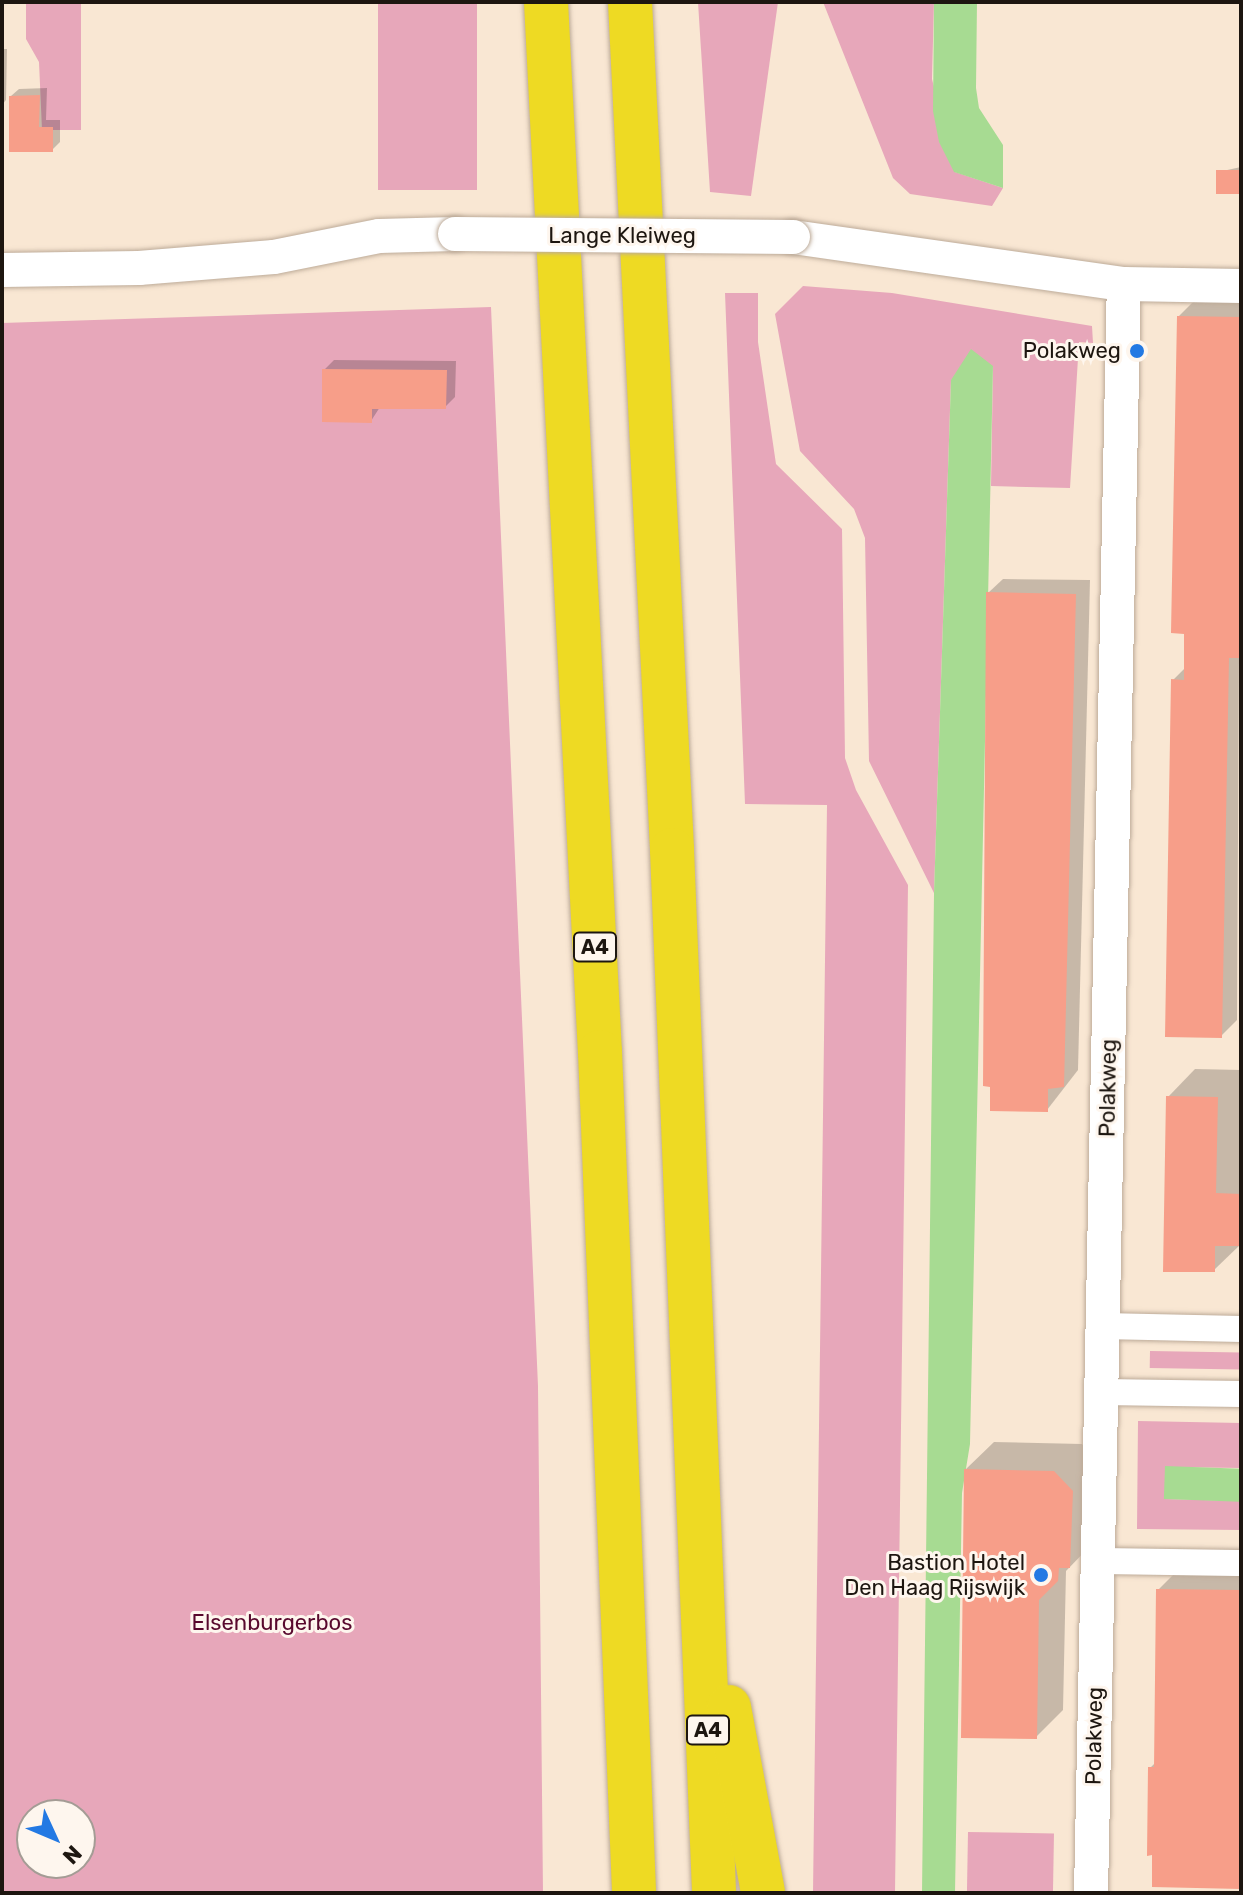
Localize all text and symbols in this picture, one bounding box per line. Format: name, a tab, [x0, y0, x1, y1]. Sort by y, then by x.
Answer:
street label: Lange Kleiweg	[548, 223, 696, 249]
place label: Polakweg	[1023, 338, 1121, 364]
marker: Polakweg	[1128, 342, 1146, 360]
road number: A4	[573, 931, 617, 963]
street label: Polakweg	[1094, 1039, 1122, 1137]
place label: Bastion Hotel Den Haag Rijswijk	[844, 1549, 1025, 1600]
marker: Bastion Hotel Den Haag Rijswijk	[1032, 1566, 1050, 1584]
park label: Elsenburgerbos	[192, 1610, 352, 1636]
street label: Polakweg	[1080, 1687, 1108, 1785]
road number: A4	[686, 1714, 730, 1746]
north arrow	[16, 1799, 96, 1879]
text: N	[57, 1840, 87, 1870]

